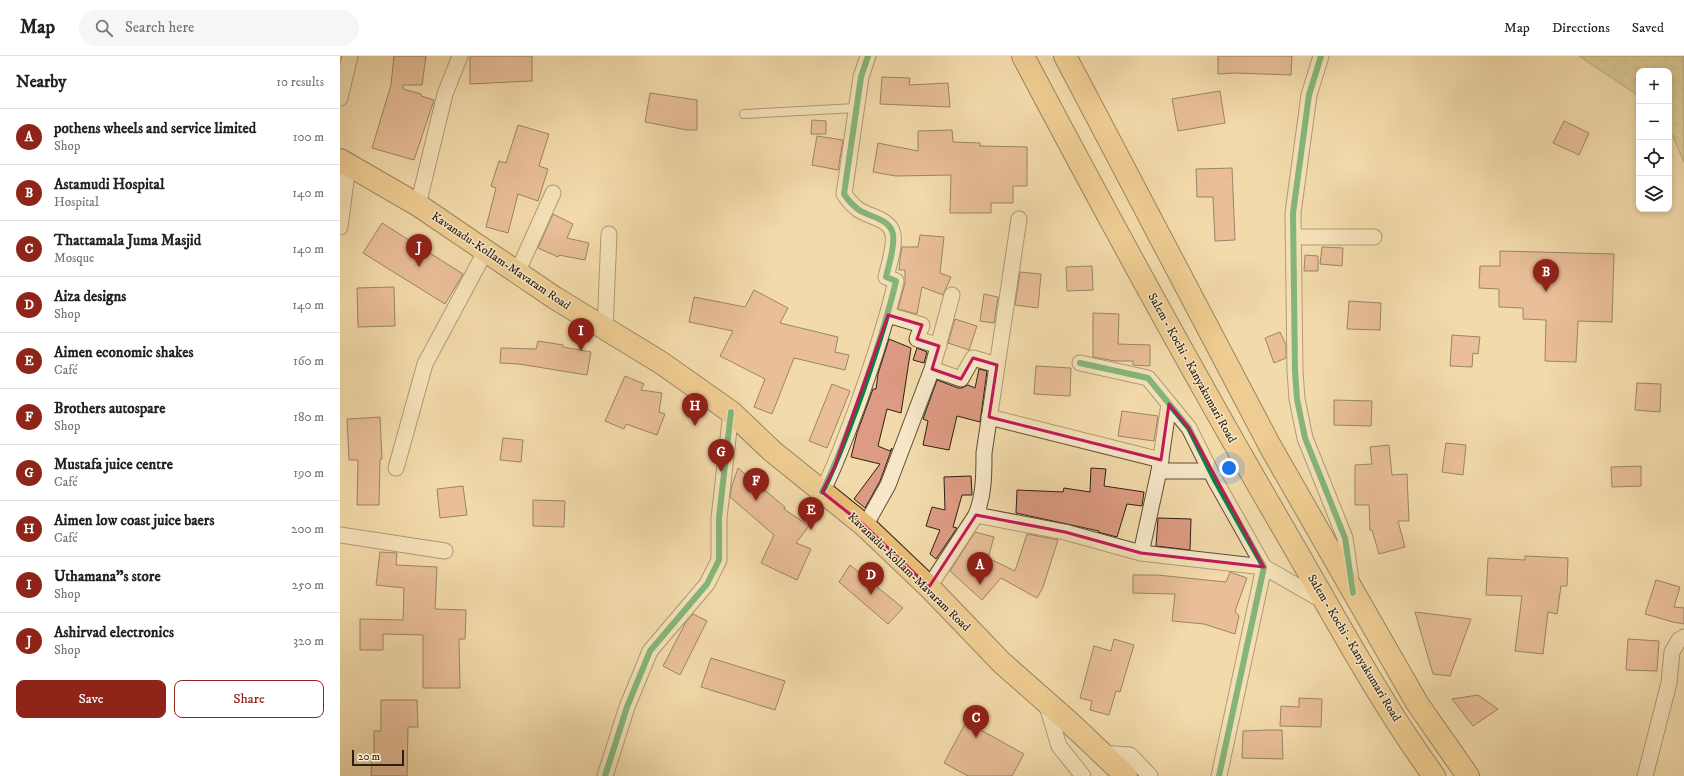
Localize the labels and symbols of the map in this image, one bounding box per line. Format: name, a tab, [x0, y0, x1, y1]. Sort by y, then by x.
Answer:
street label: Kavanadu-Kollam-Mavaram Road	[429, 209, 573, 313]
pin: J	[406, 234, 432, 267]
pin: B	[1533, 259, 1559, 292]
street label: Salem - Kochi - Kanyakumari Road	[1144, 290, 1240, 446]
pin: I	[568, 318, 594, 351]
pin: H	[682, 393, 708, 426]
pin: G	[708, 439, 734, 472]
your location	[1219, 458, 1239, 478]
pin: F	[743, 468, 769, 501]
pin: E	[798, 497, 824, 530]
street label: Kavanadu-Kollam-Mavaram Road	[845, 509, 973, 635]
pin: A	[967, 552, 993, 585]
pin: D	[858, 562, 884, 595]
street label: Salem - Kochi - Kanyakumari Road	[1304, 572, 1404, 724]
pin: C	[963, 705, 989, 738]
scale bar	[352, 748, 404, 767]

